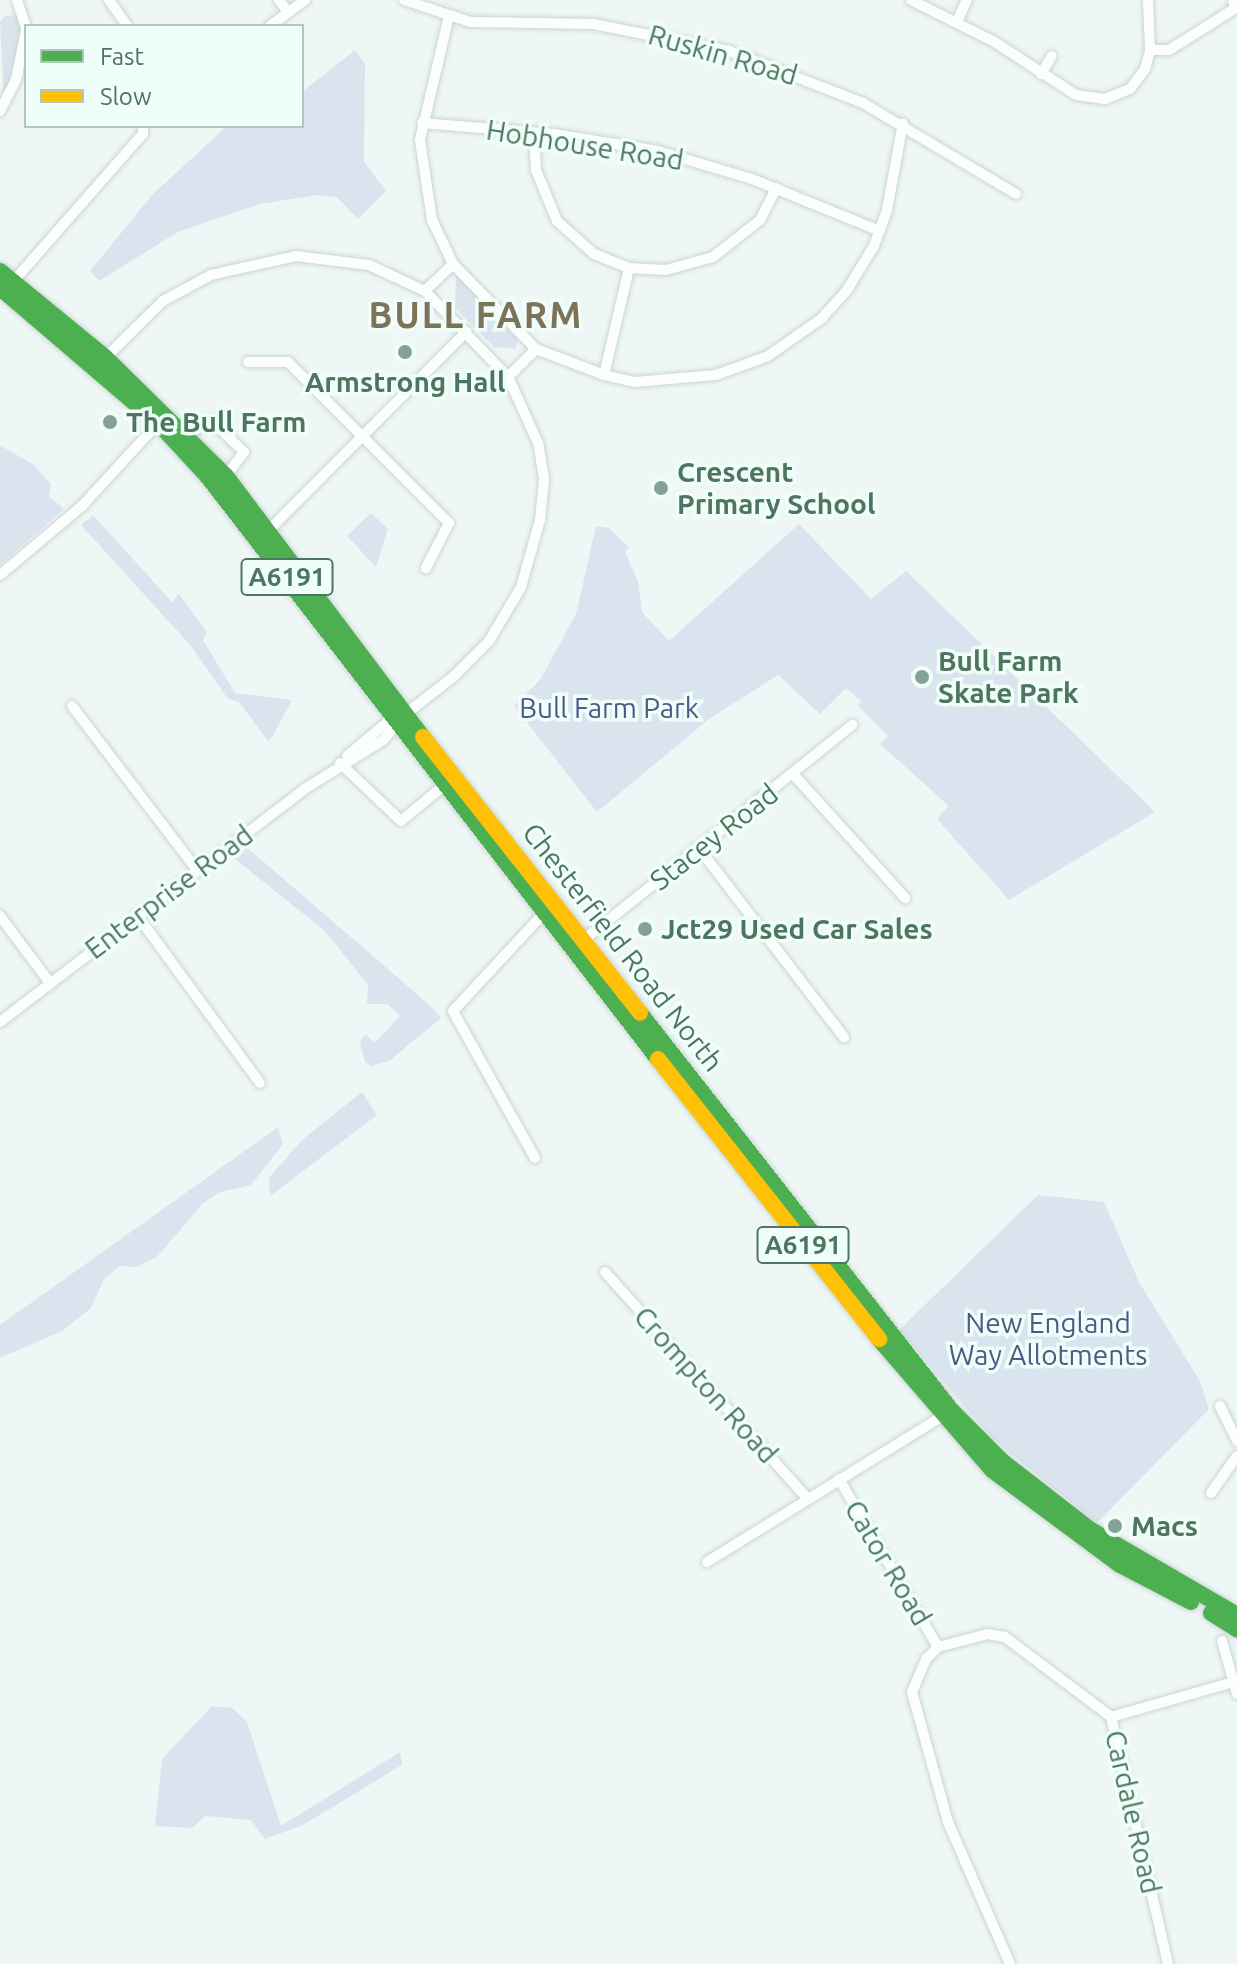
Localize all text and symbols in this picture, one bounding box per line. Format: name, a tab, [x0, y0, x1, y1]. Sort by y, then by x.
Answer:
street label: Ruskin Road	[645, 18, 801, 92]
legend	[24, 24, 304, 128]
text: Fast	[100, 43, 144, 70]
text: Slow	[100, 83, 152, 110]
street label: Hobhouse Road	[484, 113, 686, 177]
district label: BULL FARM	[369, 293, 583, 337]
marker: Armstrong Hall	[396, 343, 414, 361]
place label: Armstrong Hall	[305, 365, 505, 399]
place label: The Bull Farm	[126, 405, 306, 439]
marker: The Bull Farm	[101, 413, 119, 431]
place label: Crescent Primary School	[677, 455, 875, 521]
marker: Crescent Primary School	[652, 479, 670, 497]
road number: A6191	[239, 555, 335, 599]
place label: Bull Farm Skate Park	[938, 644, 1079, 710]
marker: Bull Farm Skate Park	[913, 668, 931, 686]
park label: Bull Farm Park	[519, 691, 699, 725]
street label: Stacey Road	[643, 777, 785, 897]
street label: Chesterfield Road North	[516, 816, 730, 1078]
street label: Enterprise Road	[79, 818, 259, 966]
place label: Jct29 Used Car Sales	[661, 912, 933, 946]
marker: Jct29 Used Car Sales	[636, 920, 654, 938]
road number: A6191	[755, 1223, 851, 1267]
street label: Crompton Road	[627, 1300, 785, 1470]
park label: New England Way Allotments	[949, 1306, 1147, 1372]
street label: Cator Road	[837, 1494, 939, 1632]
place label: Macs	[1131, 1509, 1198, 1543]
marker: Macs	[1106, 1517, 1124, 1535]
street label: Cardale Road	[1098, 1727, 1168, 1897]

